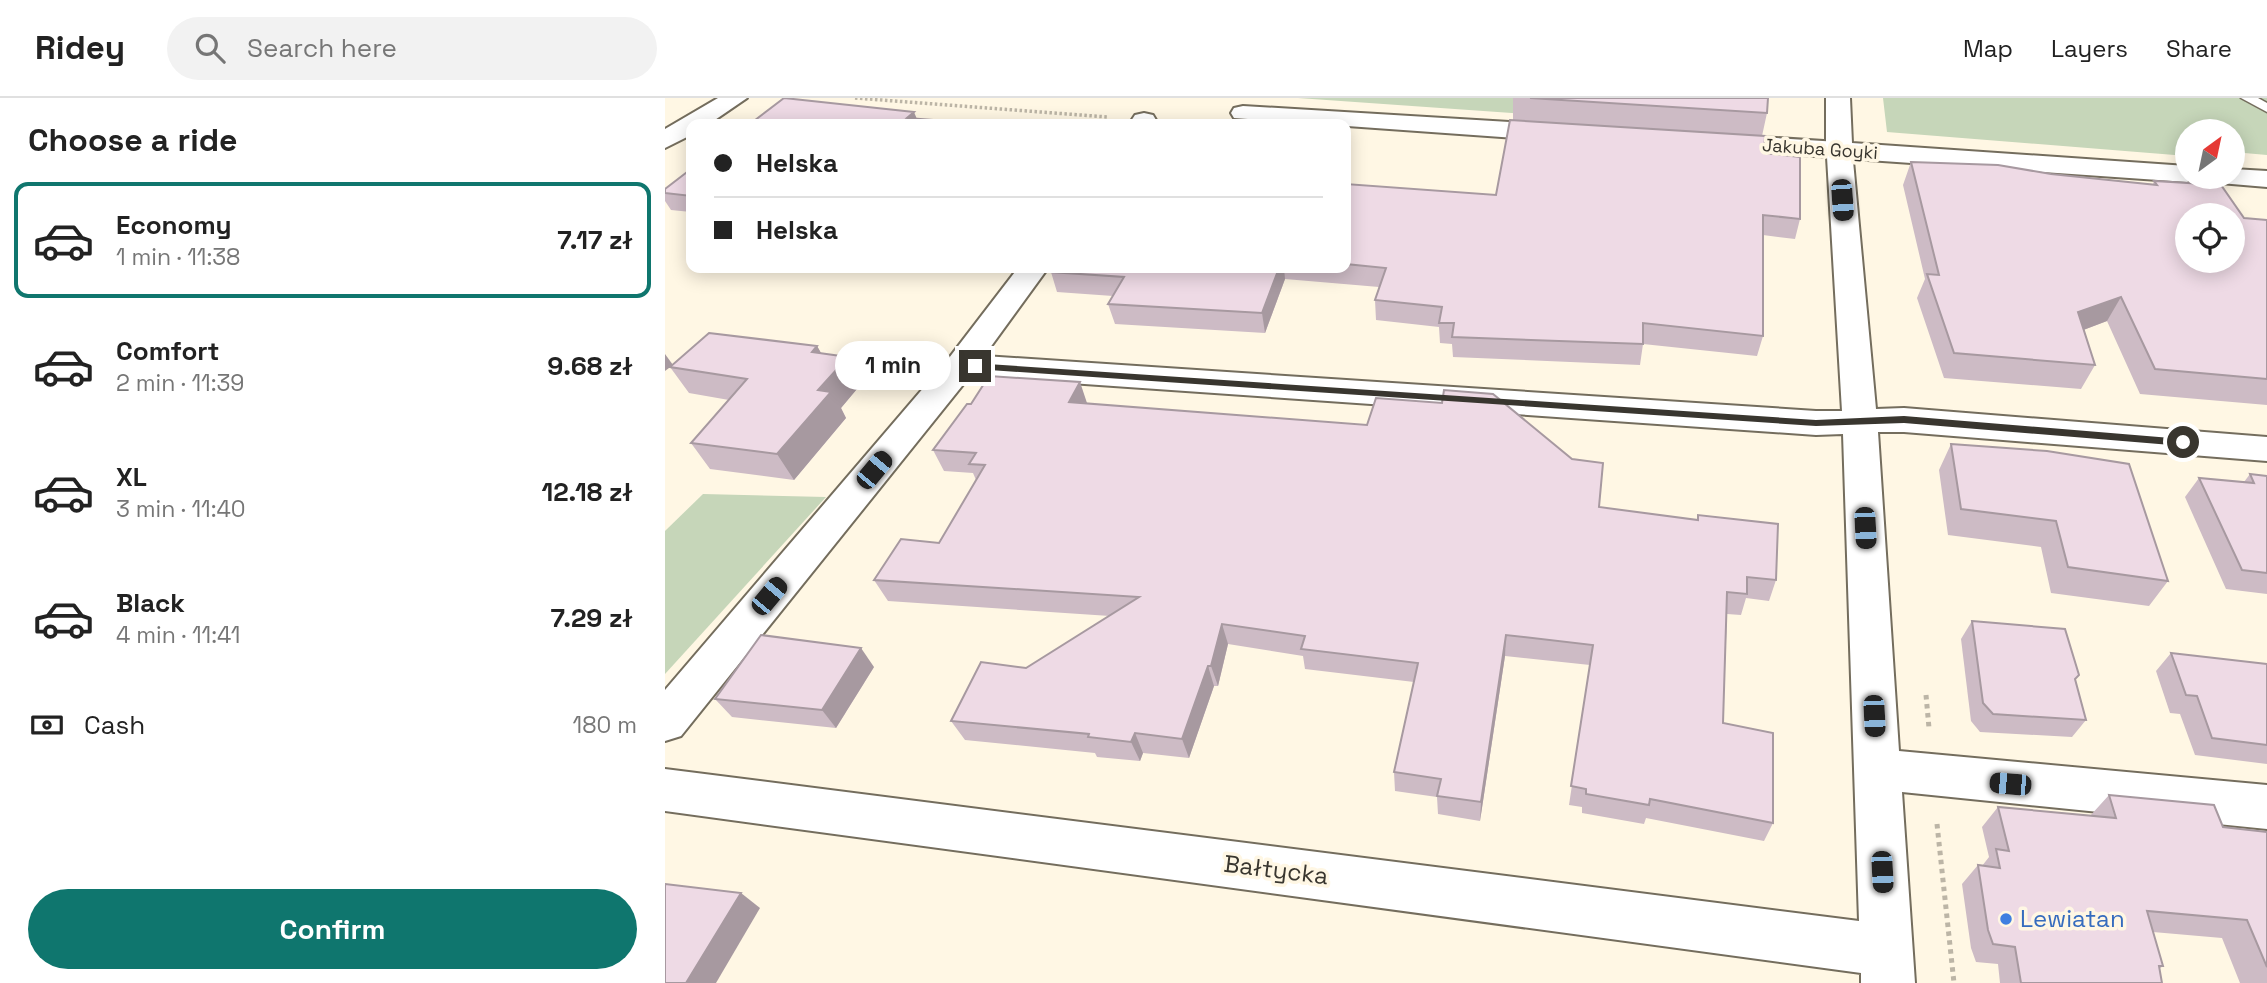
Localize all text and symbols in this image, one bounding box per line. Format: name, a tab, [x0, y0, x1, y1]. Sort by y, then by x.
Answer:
search box	[167, 17, 657, 80]
text: Ridey	[35, 27, 125, 69]
icon: search	[191, 29, 229, 67]
text: Search here	[247, 31, 397, 65]
text: Map	[1963, 33, 2013, 64]
text: Layers	[2051, 33, 2128, 64]
text: Share	[2166, 33, 2232, 64]
north arrow	[2175, 119, 2245, 189]
map controls	[2175, 119, 2245, 273]
text: Choose a ride	[28, 120, 238, 160]
street label: Jakuba Goyki	[1761, 133, 1879, 164]
text: Helska	[756, 146, 838, 180]
car	[1831, 178, 1854, 222]
button: locate	[2175, 203, 2245, 273]
text: Economy	[116, 208, 232, 242]
icon: car	[32, 209, 95, 272]
text: Helska	[756, 213, 838, 247]
text: 7.17 zł	[557, 223, 633, 257]
text: 1 min · 11:38	[116, 242, 240, 272]
text: Comfort	[116, 334, 219, 368]
icon: car	[32, 335, 95, 398]
callout: 1 min	[835, 342, 951, 390]
text: 9.68 zł	[547, 349, 633, 383]
text: 1 min	[865, 350, 921, 380]
route end	[959, 350, 991, 382]
text: 2 min · 11:39	[116, 368, 244, 398]
route start	[2167, 426, 2199, 458]
car	[853, 447, 896, 493]
text: XL	[116, 460, 147, 494]
icon: car	[32, 461, 95, 524]
text: 12.18 zł	[541, 475, 633, 509]
text: 3 min · 11:40	[116, 494, 246, 524]
car	[1854, 506, 1877, 550]
car	[748, 573, 791, 619]
text: Black	[116, 586, 185, 620]
icon: car	[32, 587, 95, 650]
text: 7.29 zł	[551, 601, 633, 635]
text: 4 min · 11:41	[116, 620, 240, 650]
car	[1863, 694, 1886, 738]
icon: cash	[28, 706, 66, 744]
text: Cash	[84, 708, 145, 742]
text: 180 m	[573, 710, 637, 740]
car	[1989, 772, 2032, 796]
street label: Bałtycka	[1222, 848, 1330, 891]
car	[1871, 850, 1894, 894]
button: Confirm	[28, 889, 637, 969]
place label: Lewiatan	[2020, 903, 2125, 934]
marker: Lewiatan	[1998, 911, 2014, 927]

